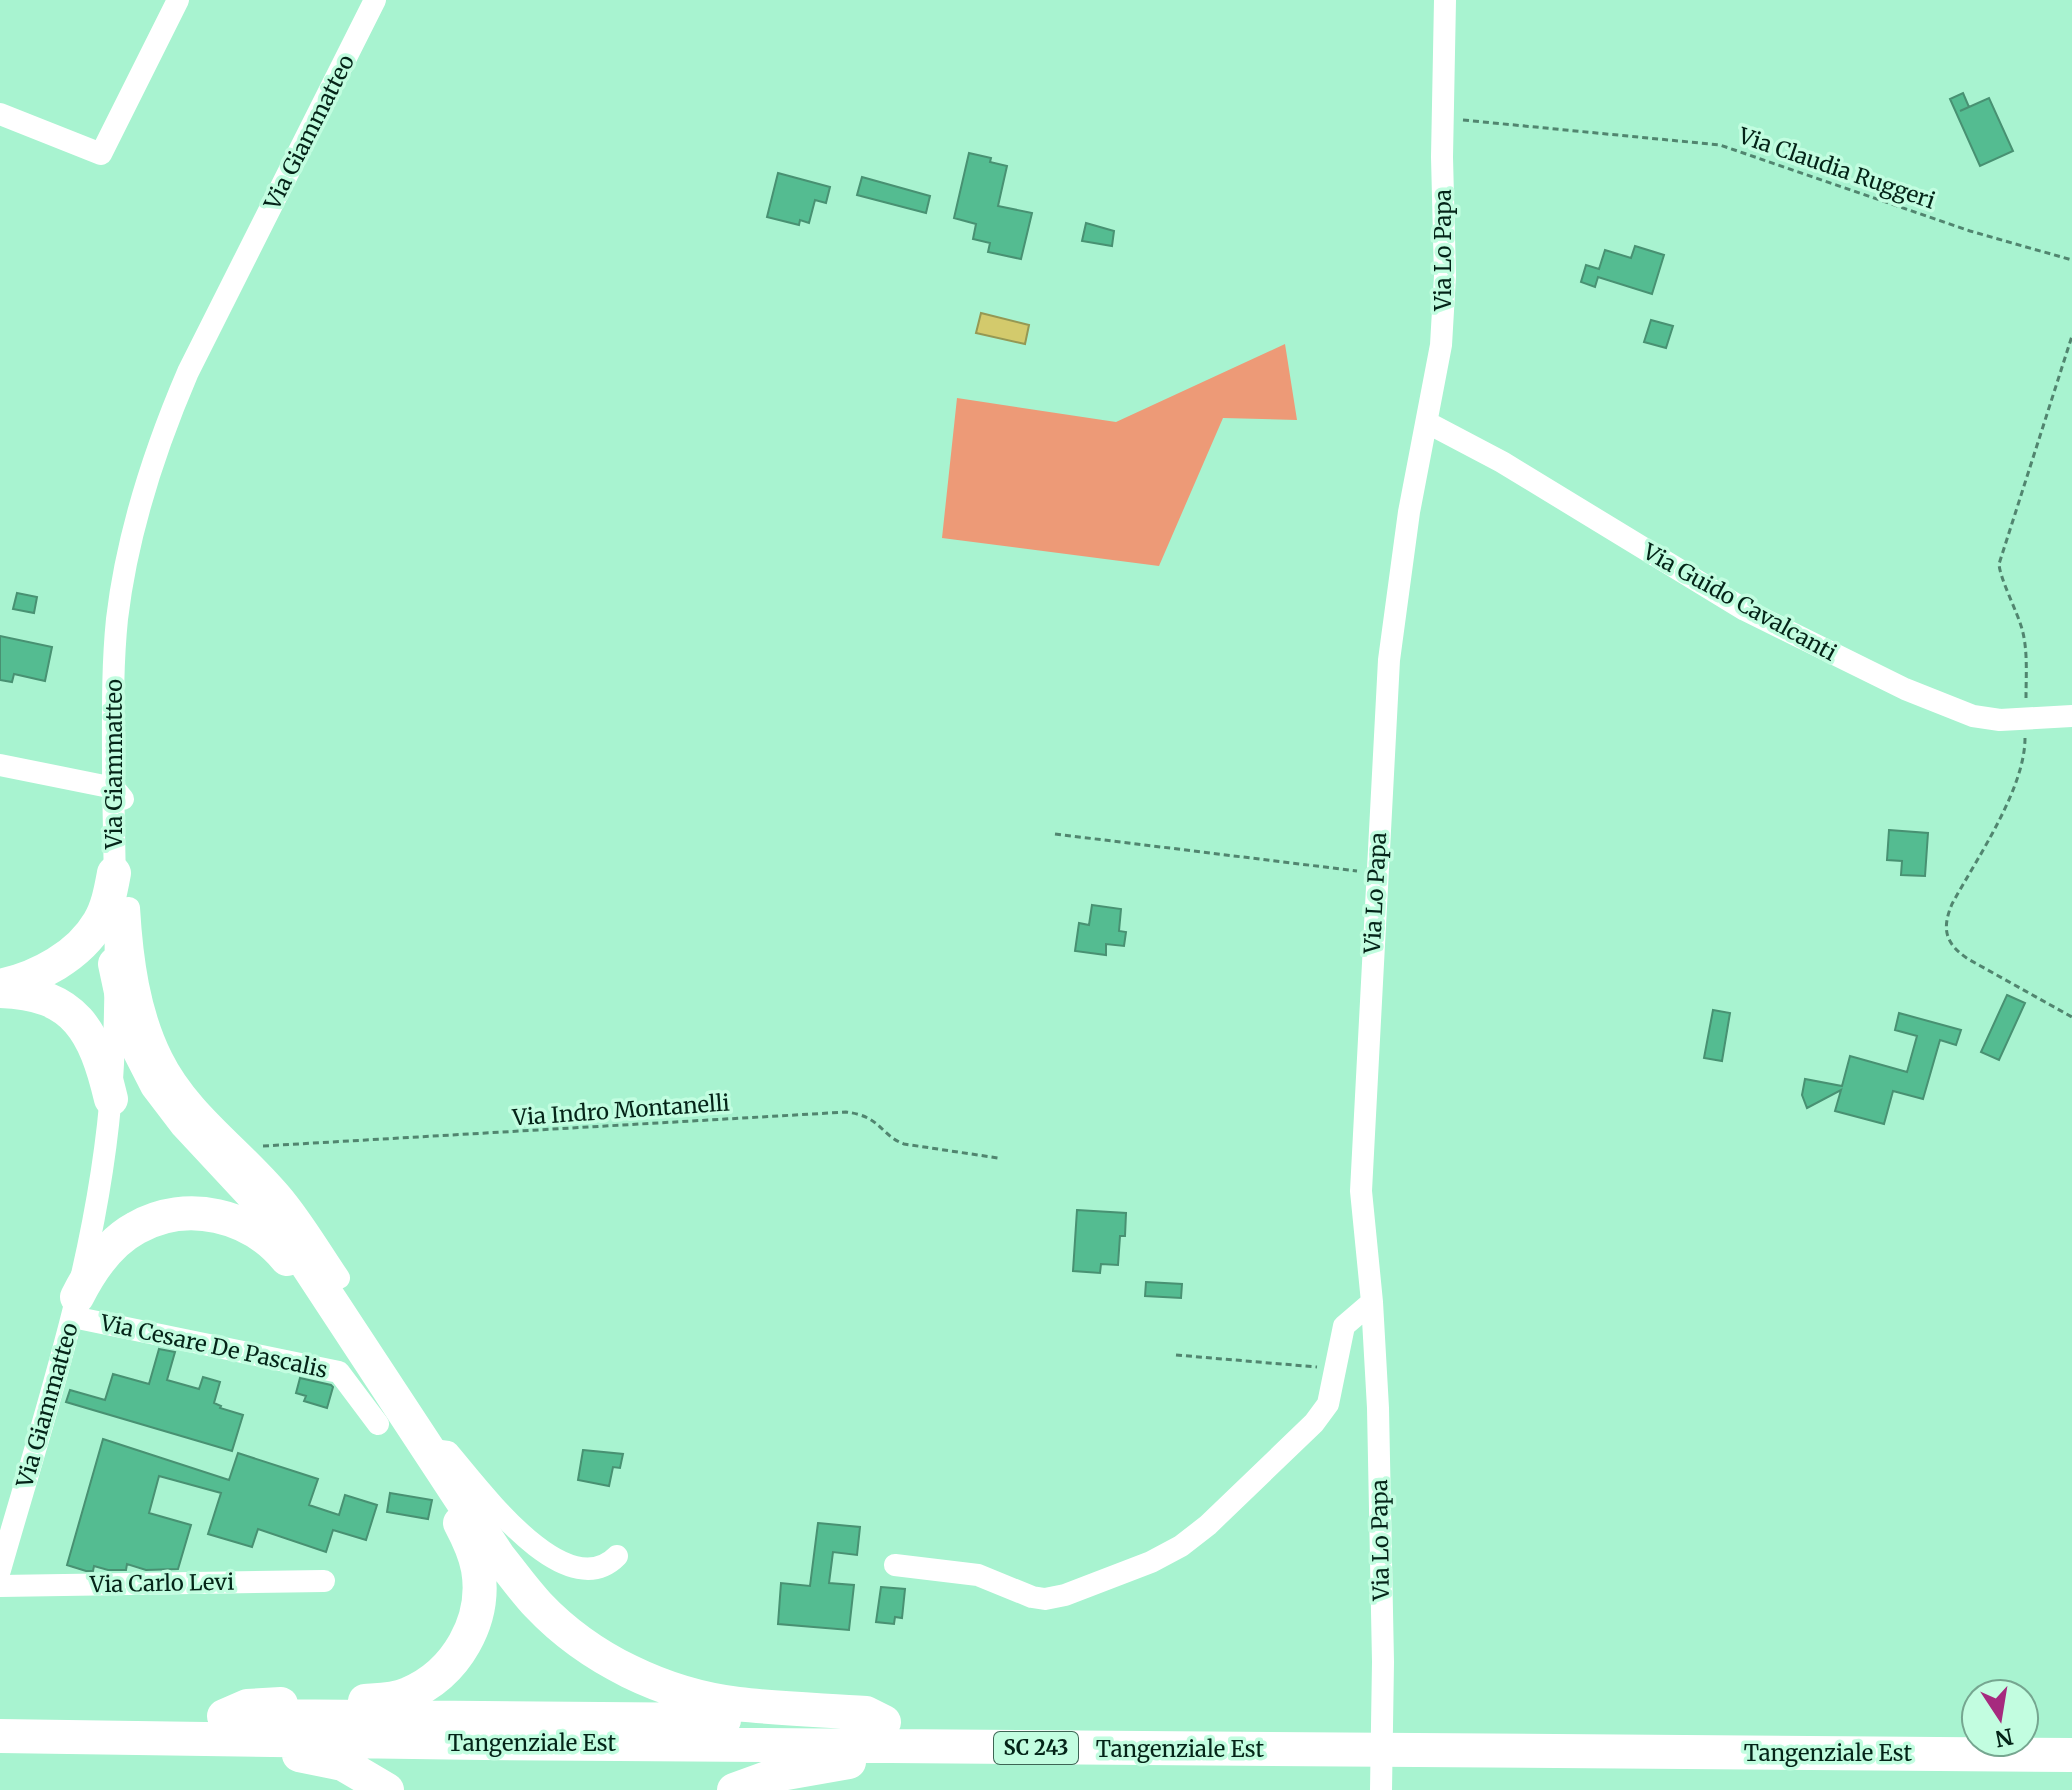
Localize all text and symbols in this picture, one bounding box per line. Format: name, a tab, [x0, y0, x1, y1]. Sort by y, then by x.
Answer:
street label: Via Giammatteo	[257, 50, 360, 215]
street label: Via Claudia Ruggeri	[1734, 121, 1939, 215]
street label: Via Lo Papa	[1429, 189, 1457, 312]
street label: Via Guido Cavalcanti	[1638, 537, 1842, 667]
street label: Via Giammatteo	[100, 679, 128, 850]
street label: Via Lo Papa	[1358, 831, 1392, 955]
street label: Via Indro Montanelli	[510, 1088, 731, 1132]
street label: Via Cesare De Pascalis	[97, 1308, 330, 1384]
street label: Via Giammatteo	[10, 1319, 84, 1492]
street label: Via Lo Papa	[1365, 1479, 1395, 1602]
street label: Via Carlo Levi	[89, 1568, 234, 1598]
north arrow	[1960, 1678, 2040, 1758]
text: N	[1992, 1722, 2016, 1753]
street label: Tangenziale Est	[448, 1729, 617, 1757]
road number: SC 243	[994, 1732, 1078, 1764]
street label: Tangenziale Est	[1096, 1735, 1265, 1763]
street label: Tangenziale Est	[1744, 1739, 1913, 1767]

